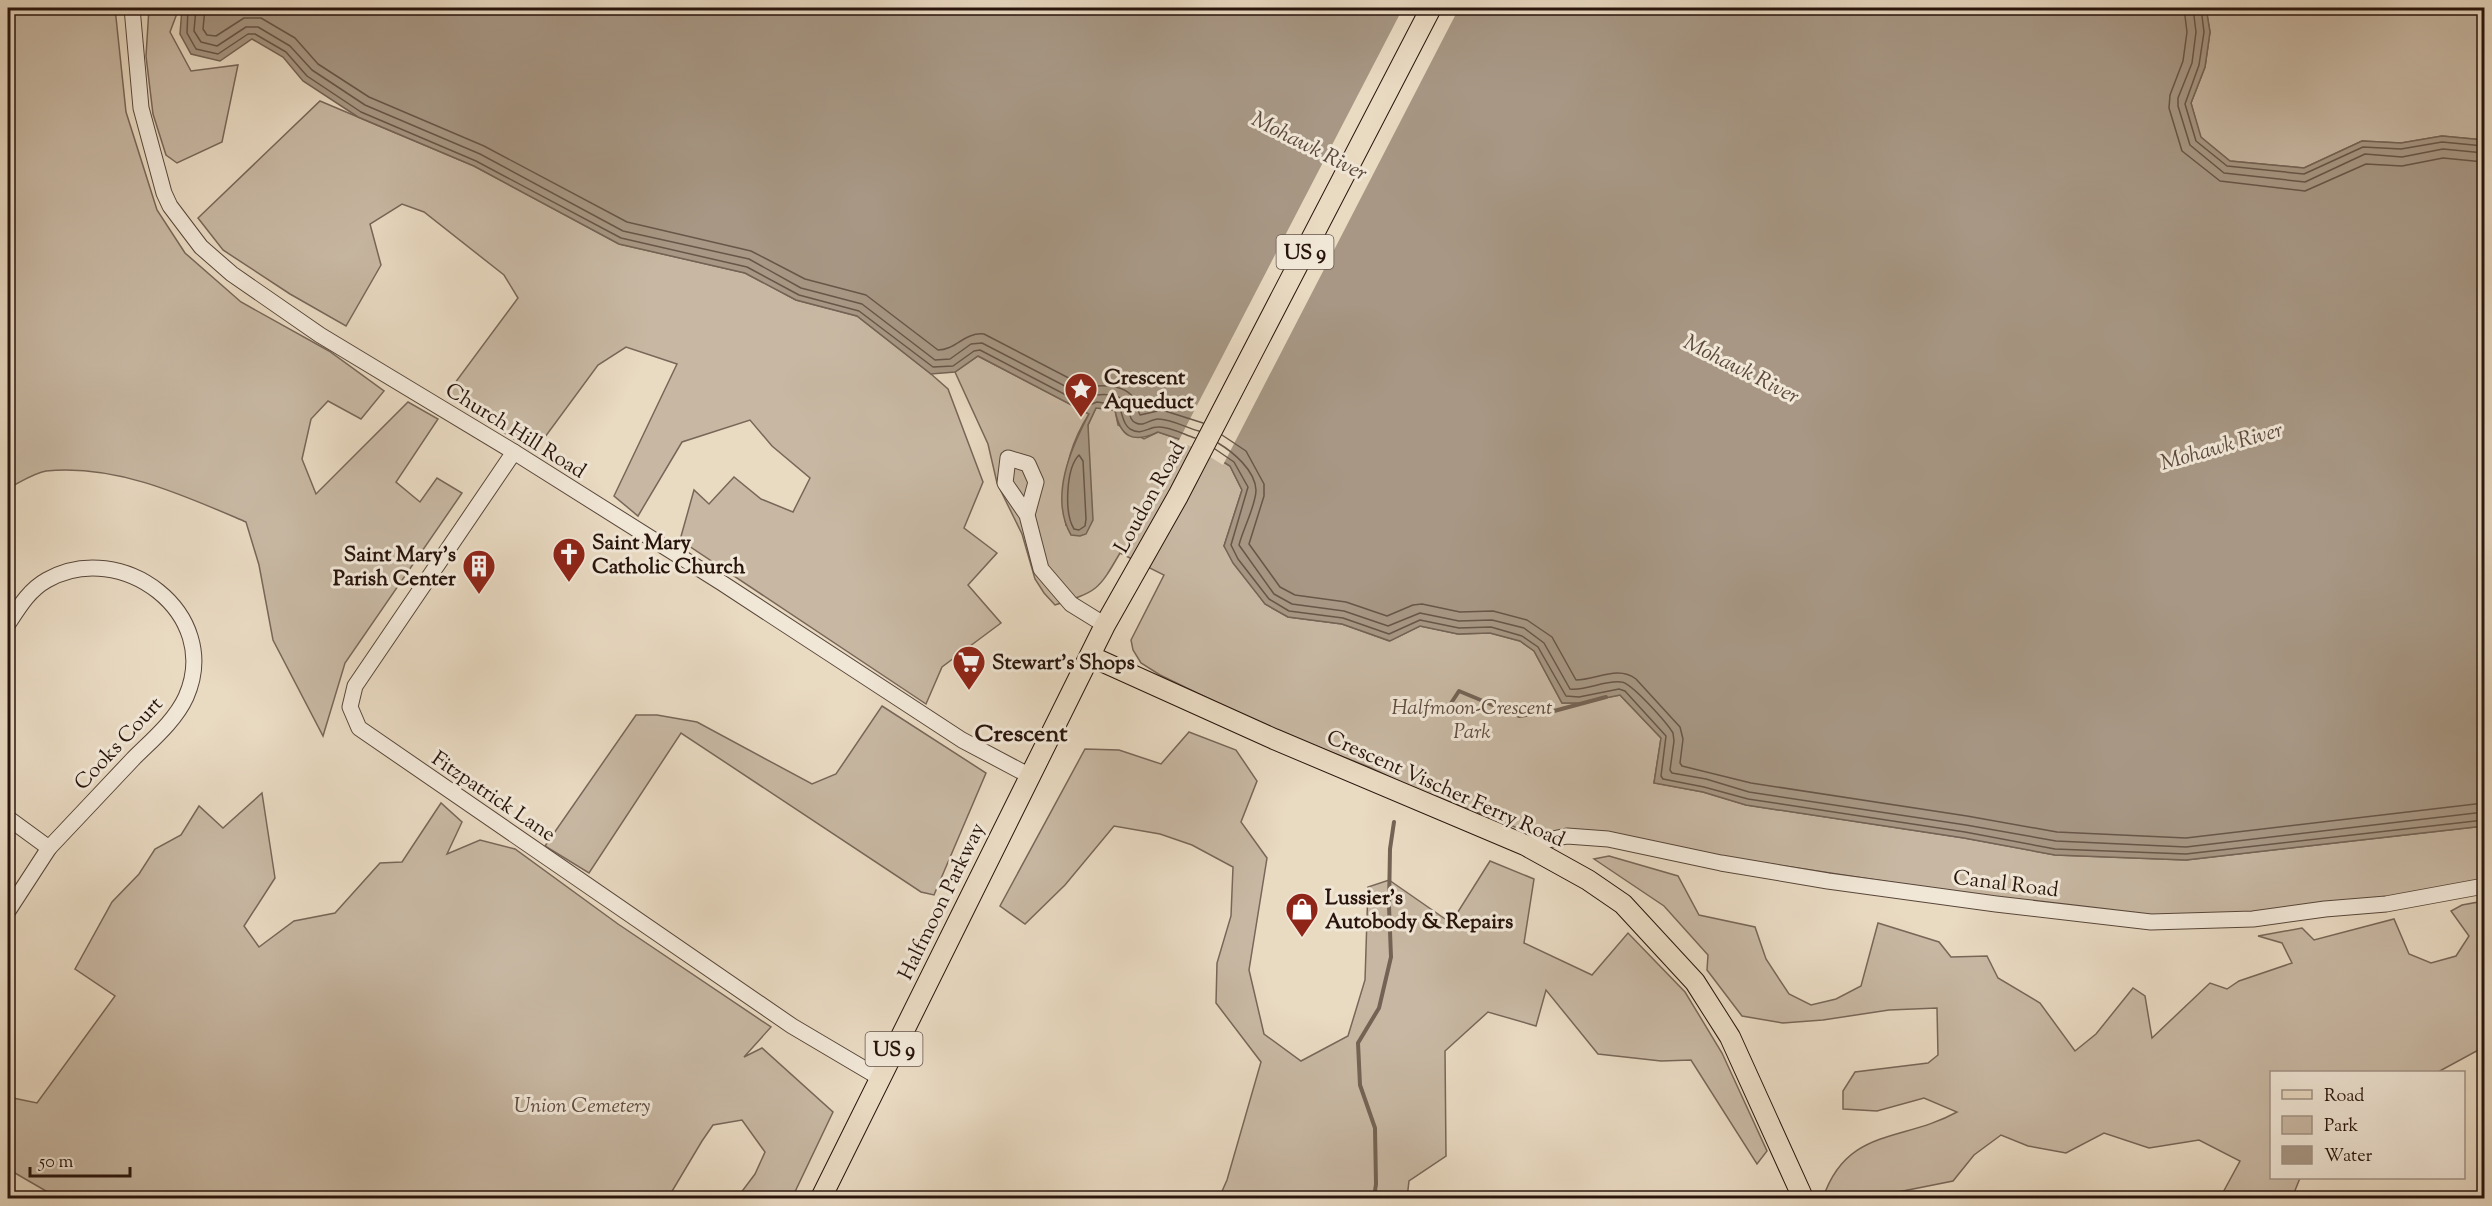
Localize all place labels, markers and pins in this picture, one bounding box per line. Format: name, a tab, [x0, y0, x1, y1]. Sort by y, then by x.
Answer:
place label: Crescent Aqueduct	[1104, 364, 1195, 418]
place icon: Crescent Aqueduct	[1063, 371, 1099, 418]
place label: Saint Mary Catholic Church	[592, 529, 746, 583]
church icon: Saint Mary Catholic Church	[551, 536, 587, 583]
place label: Saint Mary's Parish Center	[333, 541, 456, 595]
building icon: Saint Mary's Parish Center	[461, 548, 497, 595]
supermarket icon: Stewart's Shops	[951, 644, 987, 691]
place label: Stewart's Shops	[992, 649, 1135, 679]
place label: Lussier's Autobody & Repairs	[1325, 884, 1513, 938]
shop icon: Lussier's Autobody & Repairs	[1284, 891, 1320, 938]

